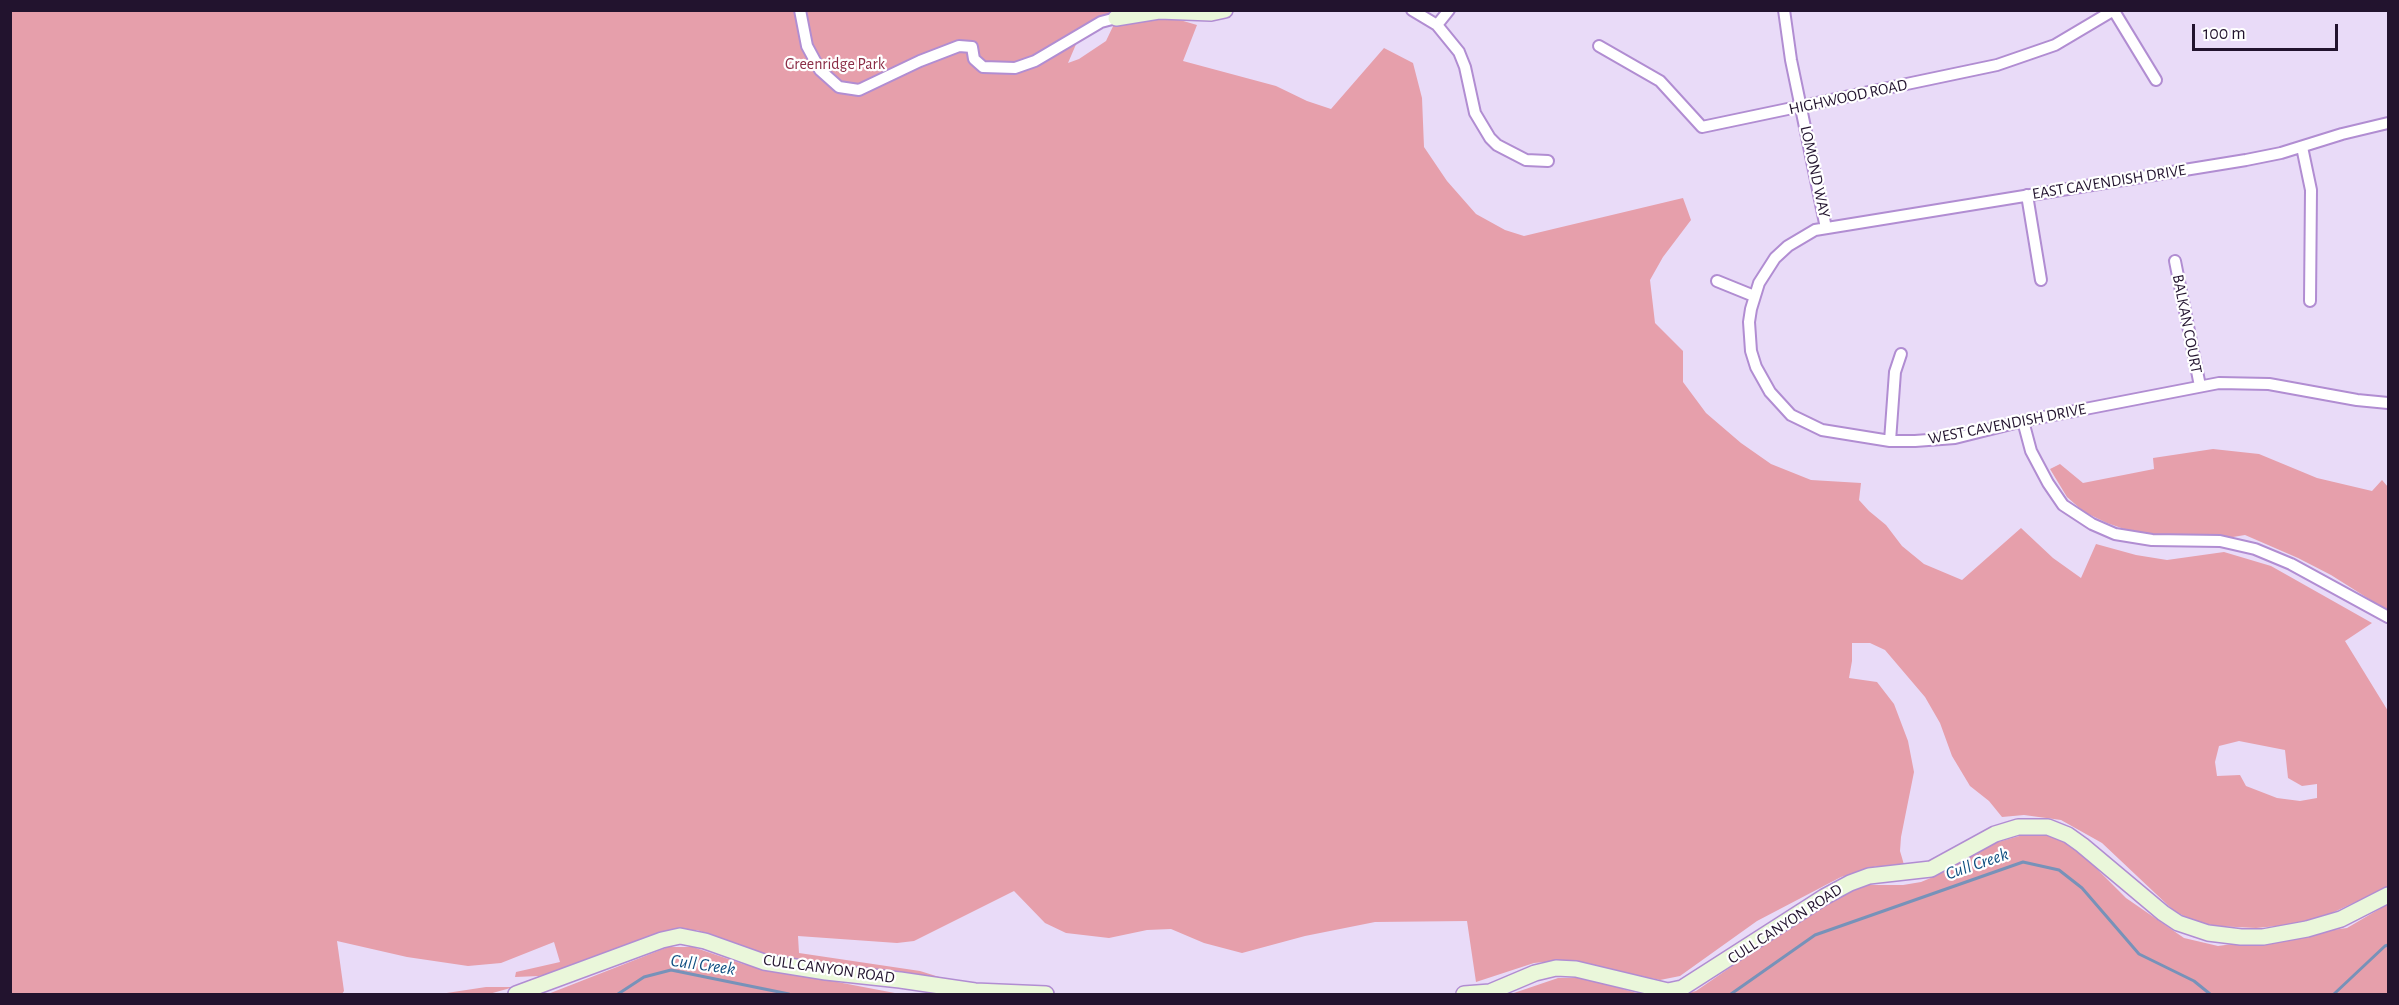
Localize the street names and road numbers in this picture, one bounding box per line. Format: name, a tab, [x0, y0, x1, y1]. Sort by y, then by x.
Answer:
street label: HIGHWOOD ROAD	[1787, 75, 1909, 119]
street label: LOMOND WAY	[1796, 124, 1834, 220]
street label: EAST CAVENDISH DRIVE	[2031, 160, 2187, 204]
street label: BALKAN COURT	[2168, 273, 2206, 375]
street label: WEST CAVENDISH DRIVE	[1926, 399, 2088, 449]
street label: CULL CANYON ROAD	[1724, 880, 1846, 968]
street label: CULL CANYON ROAD	[762, 950, 896, 988]

